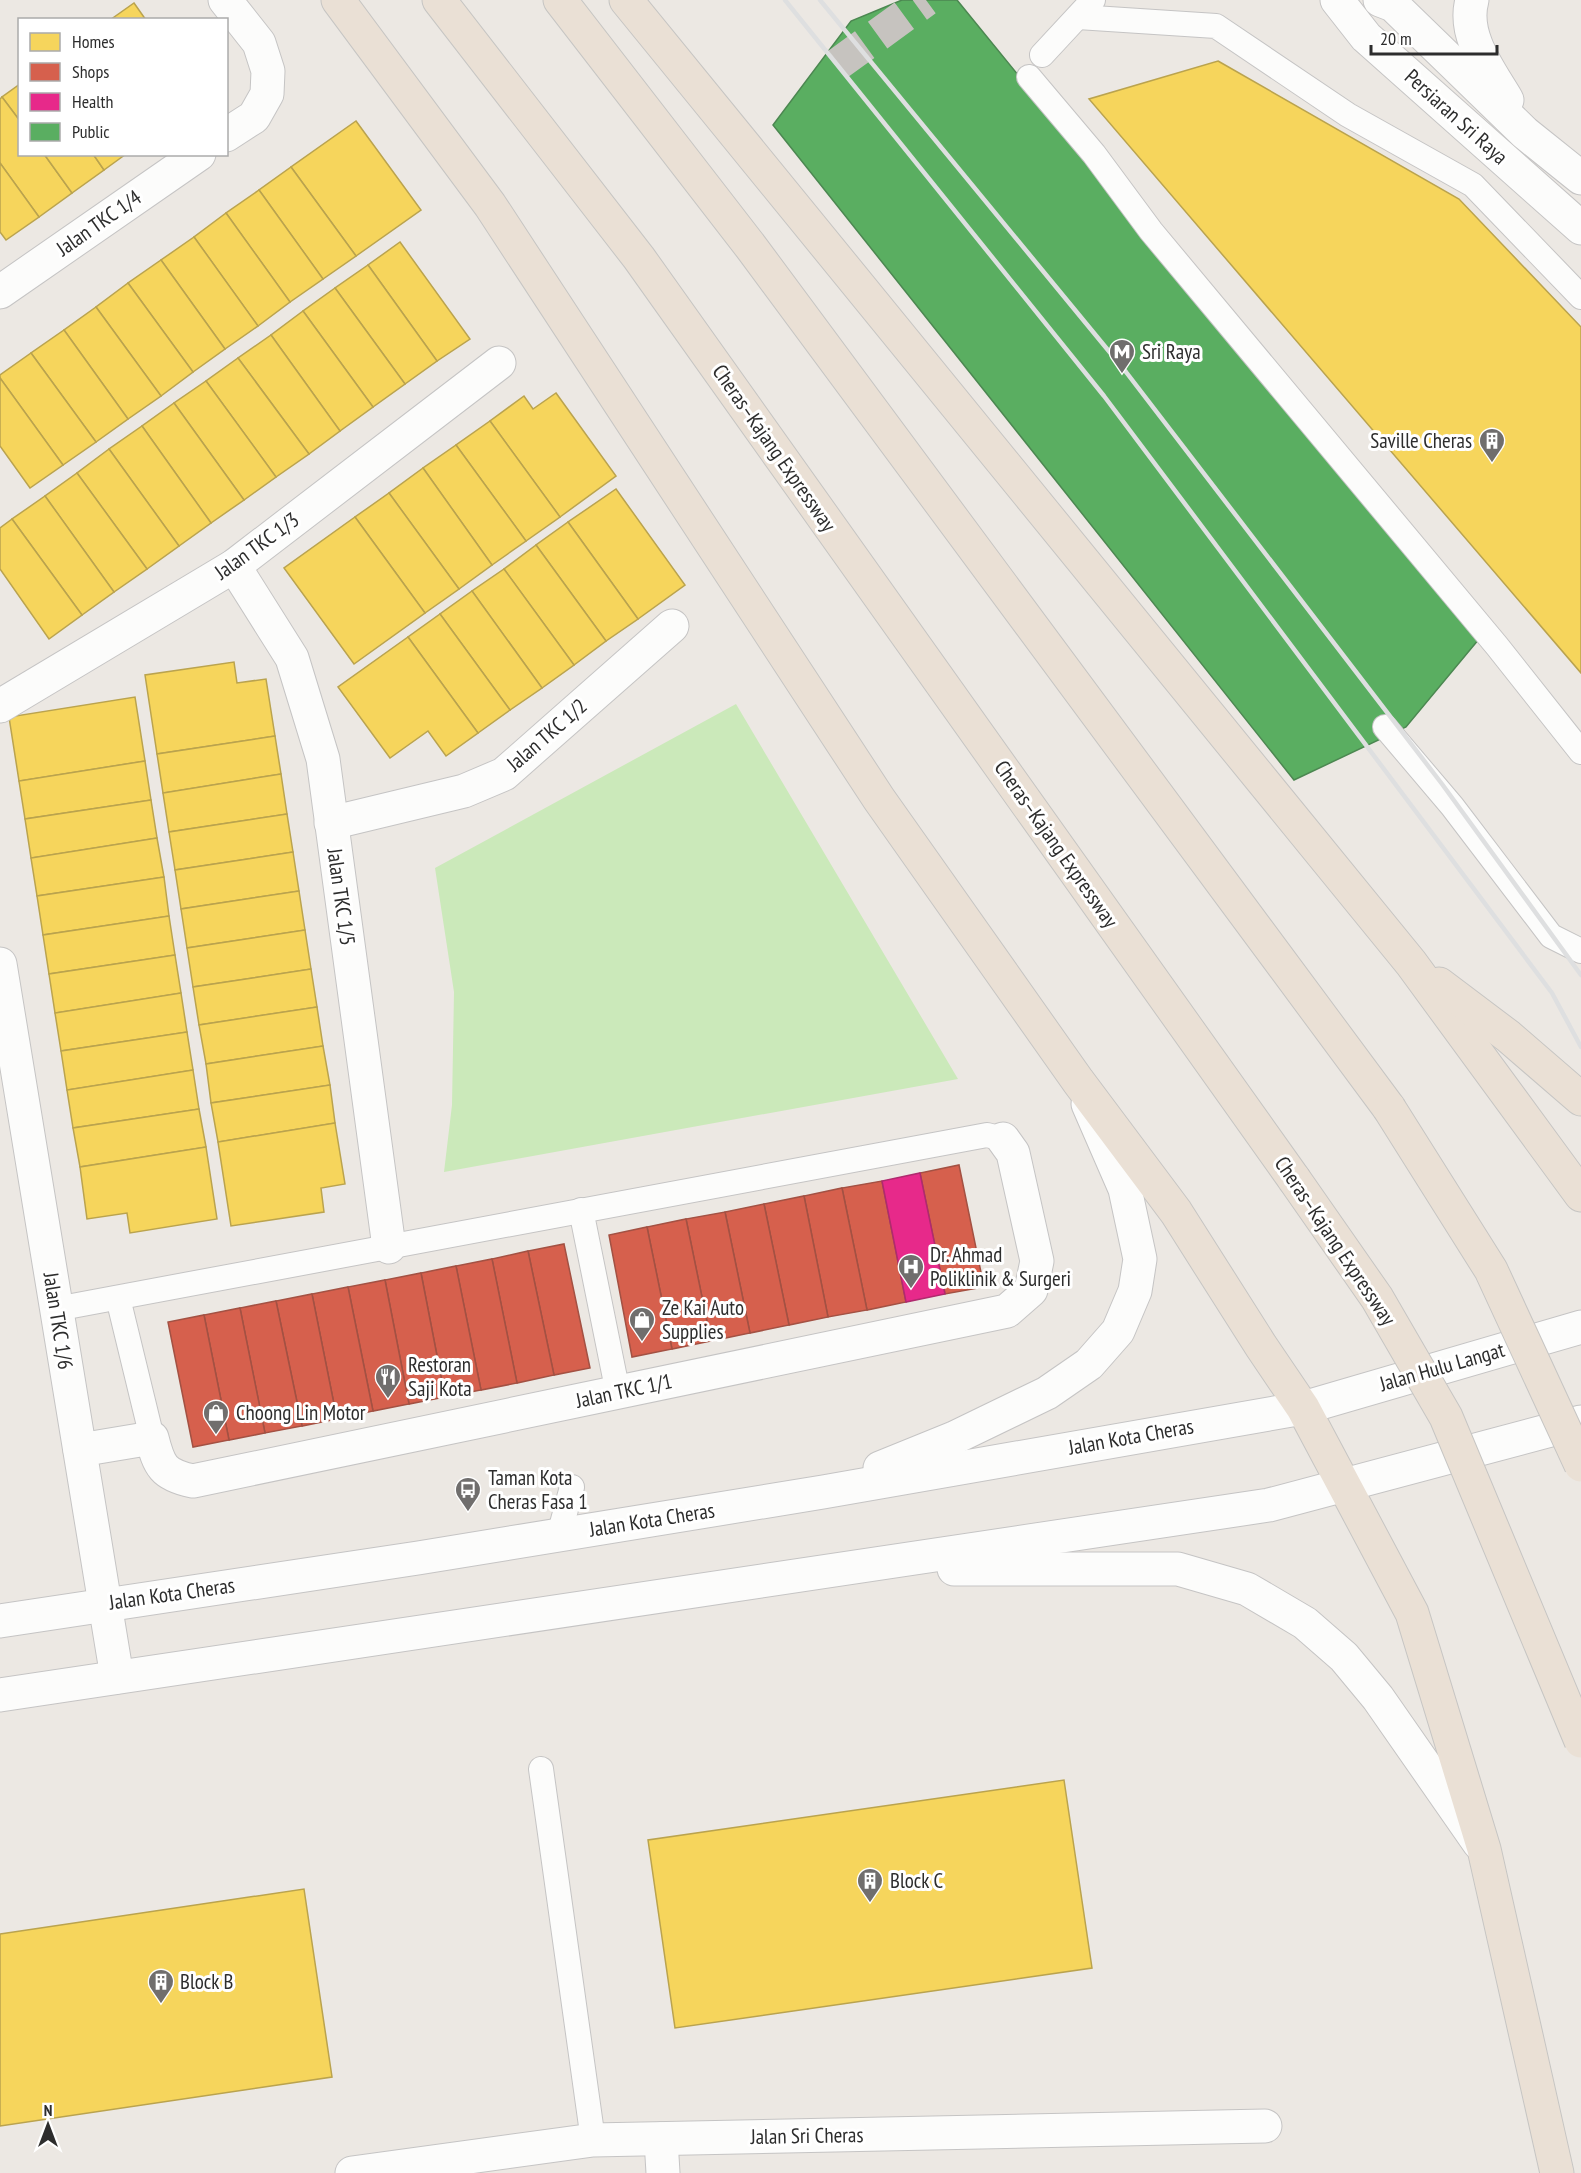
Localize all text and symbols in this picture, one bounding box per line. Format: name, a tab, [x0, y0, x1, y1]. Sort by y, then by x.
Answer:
legend	[18, 18, 228, 156]
scale bar	[1371, 18, 1497, 56]
text: 20 m	[1380, 27, 1412, 50]
text: Homes	[72, 30, 115, 53]
text: Shops	[72, 60, 109, 83]
street label: Persiaran Sri Raya	[1399, 63, 1514, 170]
text: Health	[72, 90, 113, 113]
text: Public	[72, 120, 110, 143]
street label: Jalan TKC 1/4	[50, 183, 147, 262]
metro station icon: Sri Raya	[1107, 337, 1137, 375]
place label: Sri Raya	[1142, 338, 1201, 365]
street label: Cheras–Kajang Expressway	[707, 359, 842, 537]
building icon: Saville Cheras	[1477, 426, 1507, 464]
place label: Saville Cheras	[1370, 427, 1472, 454]
street label: Jalan TKC 1/3	[208, 506, 304, 586]
street label: Jalan TKC 1/2	[500, 692, 592, 778]
street label: Cheras–Kajang Expressway	[989, 755, 1124, 933]
street label: Jalan TKC 1/5	[321, 846, 362, 947]
street label: Cheras–Kajang Expressway	[1269, 1151, 1402, 1330]
place label: Dr. Ahmad Poliklinik & Surgeri	[930, 1241, 1071, 1292]
hospital icon: Dr. Ahmad Poliklinik & Surgeri	[896, 1252, 926, 1290]
street label: Jalan TKC 1/6	[37, 1270, 79, 1371]
place label: Ze Kai Auto Supplies	[662, 1294, 744, 1345]
shop icon: Ze Kai Auto Supplies	[627, 1305, 657, 1343]
street label: Jalan Hulu Langat	[1375, 1336, 1508, 1397]
place label: Restoran Saji Kota	[408, 1351, 472, 1402]
restaurant icon: Restoran Saji Kota	[373, 1362, 403, 1400]
street label: Jalan TKC 1/1	[572, 1367, 674, 1414]
shop icon: Choong Lin Motor	[201, 1398, 231, 1436]
place label: Choong Lin Motor	[236, 1399, 366, 1426]
street label: Jalan Kota Cheras	[1065, 1412, 1196, 1461]
place label: Taman Kota Cheras Fasa 1	[488, 1464, 588, 1515]
bus stop icon: Taman Kota Cheras Fasa 1	[453, 1475, 483, 1513]
street label: Jalan Kota Cheras	[586, 1496, 716, 1543]
street label: Jalan Kota Cheras	[106, 1571, 236, 1616]
building icon: Block C	[855, 1866, 885, 1904]
place label: Block C	[890, 1867, 943, 1894]
building icon: Block B	[146, 1967, 176, 2005]
place label: Block B	[180, 1968, 233, 1995]
north arrow	[18, 2095, 78, 2155]
text: N	[44, 2100, 52, 2120]
street label: Jalan Sri Cheras	[749, 2121, 864, 2150]

